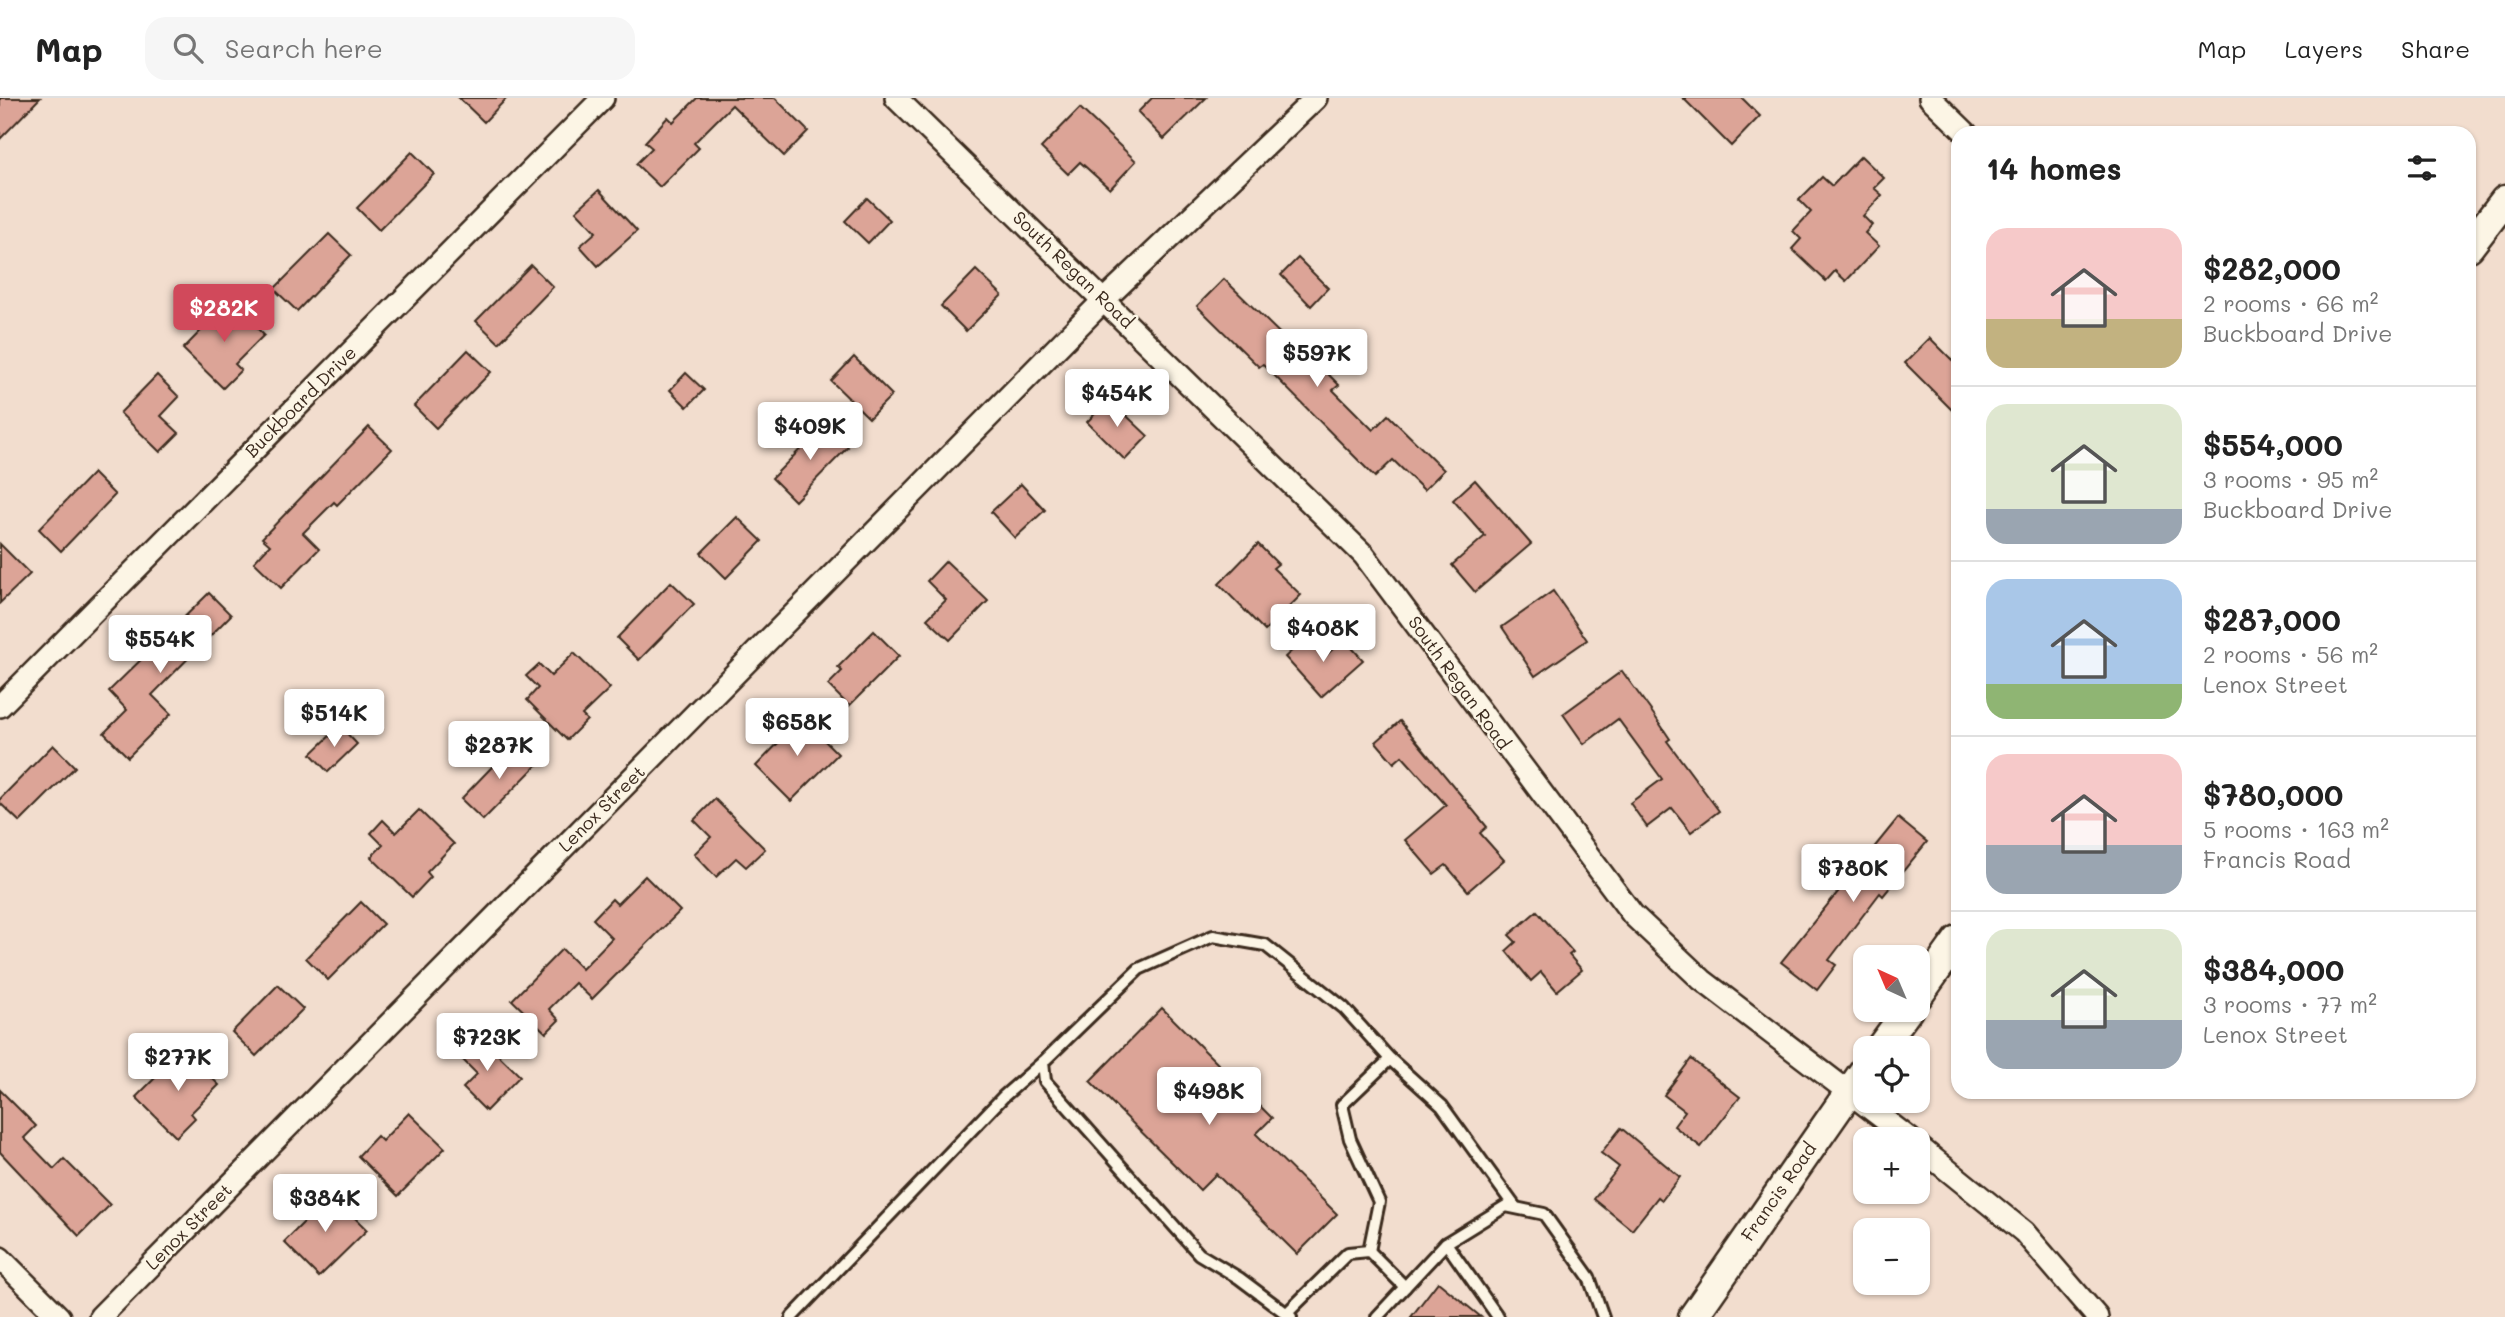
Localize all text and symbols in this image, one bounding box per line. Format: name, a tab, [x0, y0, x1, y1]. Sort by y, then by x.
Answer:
search box	[145, 17, 635, 80]
text: Map	[35, 27, 103, 70]
icon: search	[169, 29, 207, 67]
text: Search here	[225, 31, 383, 65]
text: Map	[2198, 33, 2246, 64]
text: Layers	[2284, 33, 2363, 64]
text: Share	[2401, 33, 2470, 64]
text: 14 homes	[1986, 148, 2122, 188]
icon: filters	[2403, 149, 2441, 187]
street label: South Regan Road	[1008, 205, 1139, 333]
text: $282,000	[2203, 248, 2341, 288]
icon: home	[2042, 256, 2126, 340]
pin: $282K	[175, 285, 273, 344]
text: 2 rooms · 66 m²	[2203, 288, 2378, 318]
text: $282K	[189, 292, 259, 322]
text: Buckboard Drive	[2203, 318, 2393, 348]
pin: $597K	[1268, 330, 1366, 389]
text: $597K	[1282, 337, 1352, 367]
street label: Buckboard Drive	[239, 340, 361, 462]
pin: $454K	[1068, 370, 1166, 429]
text: $454K	[1081, 377, 1153, 407]
pin: $409K	[761, 402, 859, 462]
text: $409K	[774, 410, 846, 440]
text: $554,000	[2203, 424, 2343, 464]
icon: home	[2042, 432, 2126, 516]
text: 3 rooms · 95 m²	[2203, 464, 2378, 494]
text: Buckboard Drive	[2203, 494, 2393, 524]
text: $287,000	[2203, 599, 2341, 639]
pin: $408K	[1274, 604, 1372, 664]
icon: home	[2042, 607, 2126, 691]
street label: South Regan Road	[1403, 611, 1516, 754]
text: $408K	[1287, 612, 1359, 642]
pin: $554K	[111, 616, 209, 675]
text: $554K	[125, 623, 195, 653]
text: 2 rooms · 56 m²	[2203, 639, 2378, 669]
text: Lenox Street	[2203, 669, 2348, 699]
pin: $514K	[285, 690, 383, 749]
text: $514K	[300, 697, 368, 727]
pin: $658K	[748, 698, 846, 758]
text: $658K	[762, 706, 832, 736]
pin: $287K	[450, 722, 548, 781]
text: $287K	[464, 729, 534, 759]
street label: Lenox Street	[553, 760, 650, 857]
text: $780,000	[2203, 774, 2343, 814]
icon: home	[2042, 782, 2126, 866]
text: 5 rooms · 163 m²	[2203, 814, 2389, 844]
pin: $780K	[1804, 844, 1902, 904]
text: Francis Road	[2203, 844, 2351, 874]
text: $780K	[1817, 852, 1889, 882]
north arrow	[1853, 945, 1930, 1022]
map controls	[1853, 945, 1930, 1295]
text: $384,000	[2203, 949, 2344, 989]
icon: home	[2042, 957, 2126, 1041]
text: 3 rooms · 77 m²	[2203, 989, 2377, 1019]
pin: $723K	[438, 1014, 536, 1073]
text: Lenox Street	[2203, 1019, 2348, 1049]
text: $723K	[453, 1021, 521, 1051]
pin: $277K	[129, 1034, 227, 1093]
button: locate	[1853, 1036, 1930, 1113]
text: $277K	[144, 1041, 212, 1071]
pin: $498K	[1160, 1068, 1258, 1127]
text: $498K	[1173, 1075, 1245, 1105]
button: +	[1853, 1127, 1930, 1204]
street label: Francis Road	[1735, 1137, 1821, 1246]
pin: $384K	[276, 1174, 374, 1234]
street label: Lenox Street	[140, 1178, 237, 1275]
text: $384K	[289, 1182, 361, 1212]
button: −	[1853, 1218, 1930, 1295]

